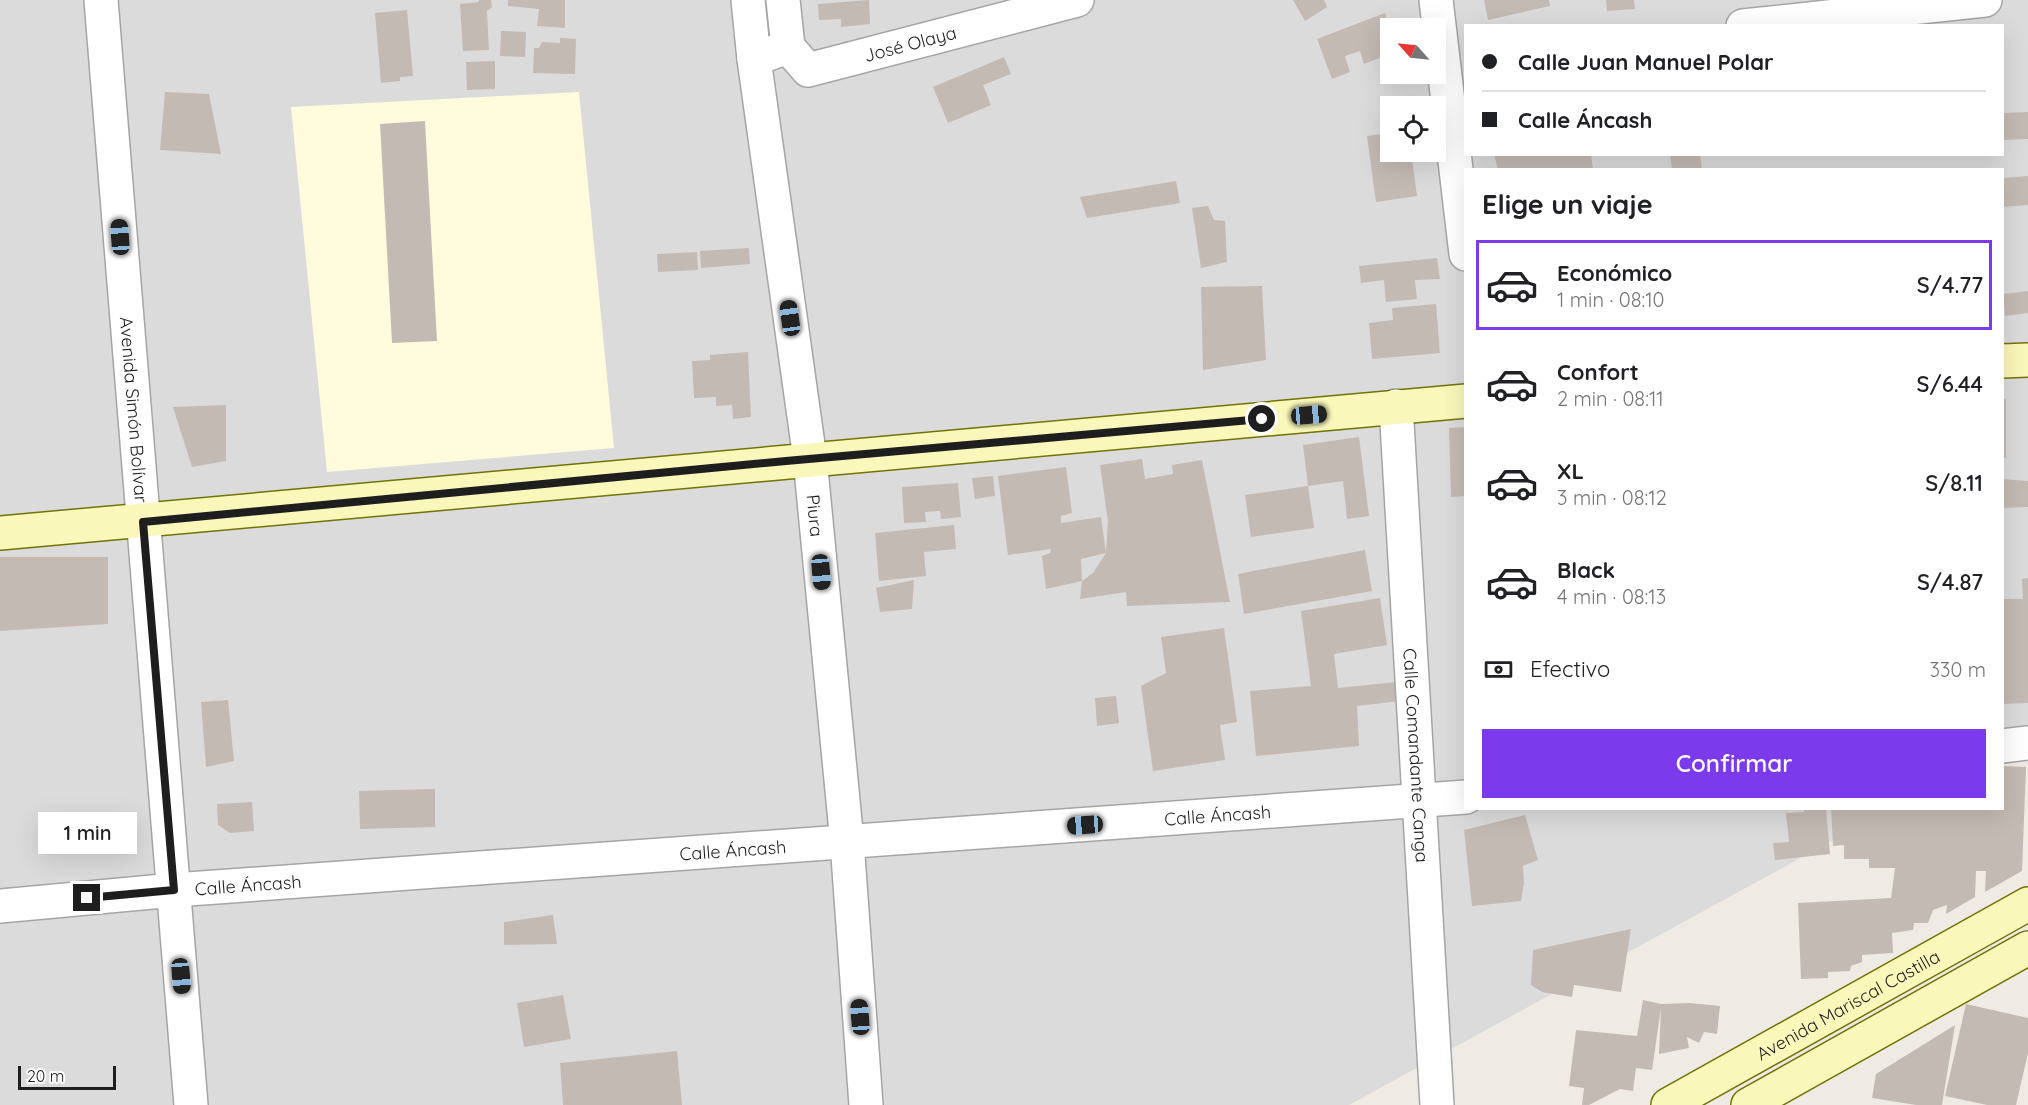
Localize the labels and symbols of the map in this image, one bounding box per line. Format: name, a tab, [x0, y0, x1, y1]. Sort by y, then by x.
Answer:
north arrow	[1380, 18, 1446, 84]
street label: José Olaya	[861, 20, 959, 66]
car	[110, 218, 130, 256]
car	[779, 299, 801, 337]
street label: Avenida Simón Bolívar	[115, 316, 153, 504]
car	[1290, 404, 1328, 426]
route start	[1248, 405, 1275, 432]
street label: Piura	[802, 493, 829, 538]
car	[810, 553, 832, 591]
street label: Calle Comandante Canga	[1399, 648, 1434, 863]
street label: Calle Áncash	[1163, 800, 1272, 830]
callout: 1 min	[38, 811, 136, 853]
car	[1066, 815, 1104, 835]
street label: Calle Áncash	[679, 834, 787, 865]
street label: Calle Áncash	[194, 869, 302, 900]
route end	[73, 884, 100, 911]
street label: Avenida Mariscal Castilla	[1752, 944, 1944, 1065]
car	[170, 957, 192, 995]
car	[850, 998, 870, 1036]
scale bar	[18, 1063, 116, 1090]

